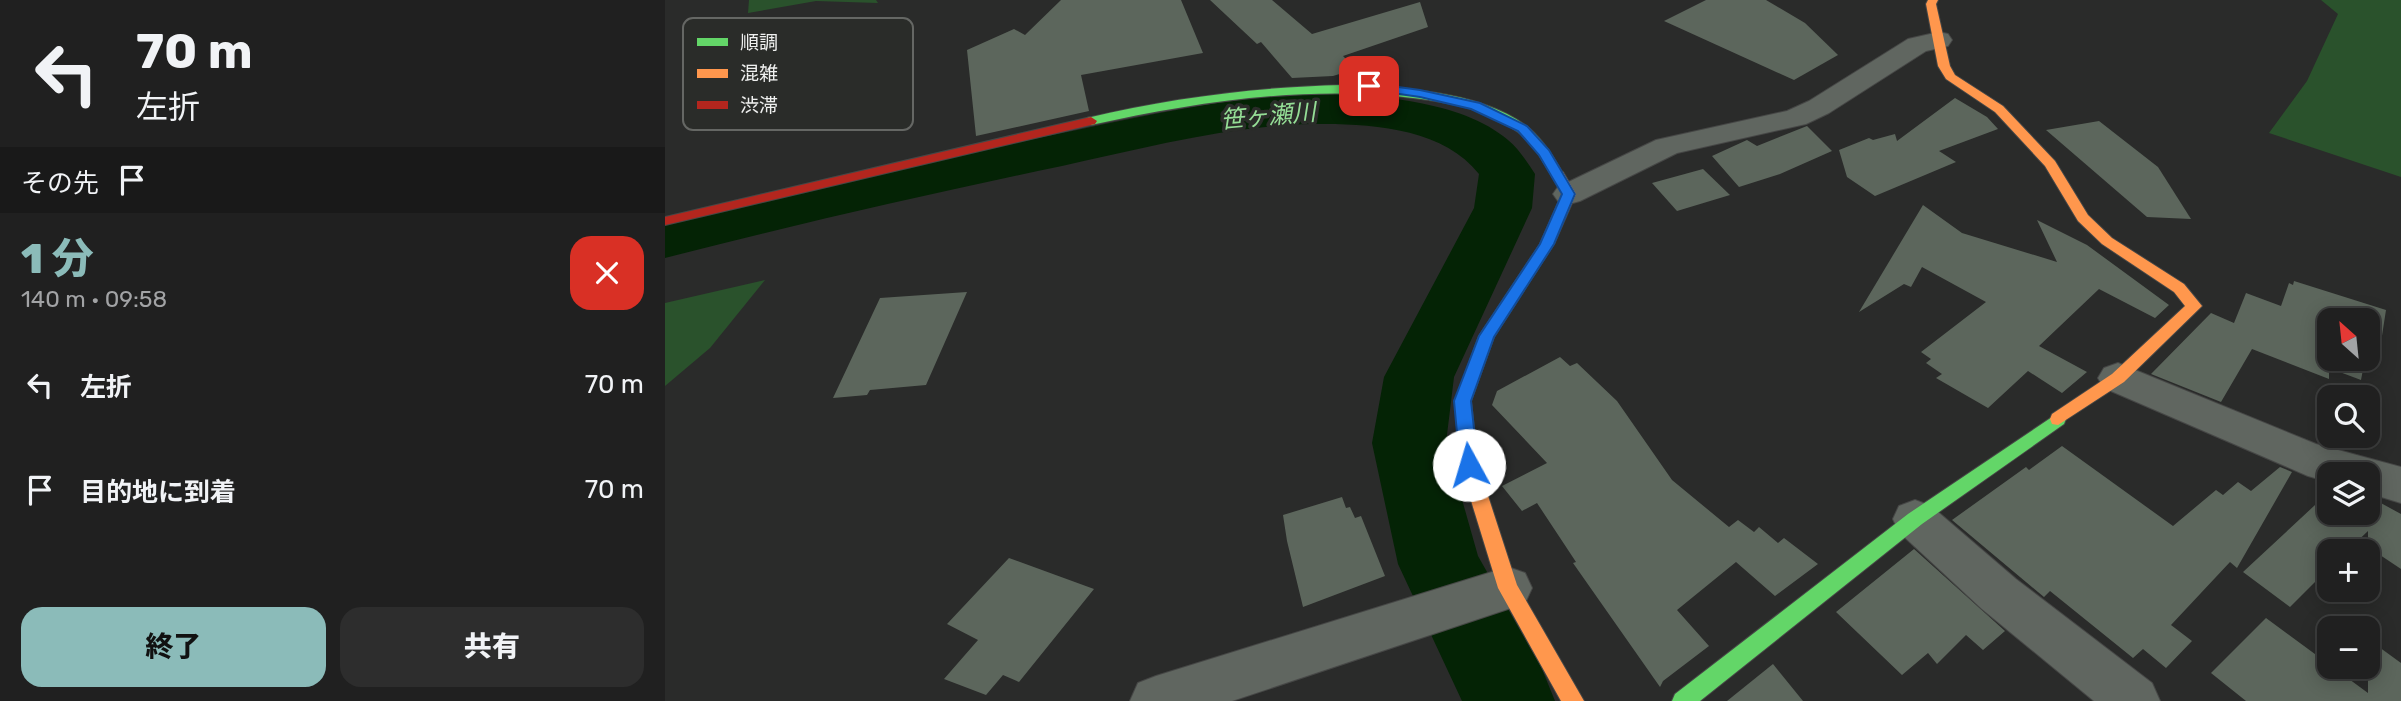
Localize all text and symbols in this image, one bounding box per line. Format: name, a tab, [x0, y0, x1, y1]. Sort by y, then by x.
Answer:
legend	[683, 18, 913, 130]
text: 70 m	[136, 22, 253, 80]
icon: left	[21, 28, 112, 119]
text: 順調	[740, 31, 778, 54]
pin	[1339, 56, 1399, 116]
text: 混雑	[740, 62, 778, 85]
icon: arrive	[1350, 67, 1388, 105]
text: 左折	[136, 88, 200, 126]
text: 渋滞	[740, 94, 778, 117]
water label: 笹ヶ瀬川	[1219, 98, 1320, 134]
icon: arrive	[113, 161, 151, 199]
text: その先	[21, 168, 99, 199]
text: 1 分	[21, 234, 94, 284]
button: close	[570, 236, 644, 310]
text: 140 m · 09:58	[21, 285, 167, 313]
north arrow	[2317, 308, 2380, 371]
map controls	[2317, 308, 2380, 679]
icon: left	[21, 366, 59, 404]
text: 70 m	[585, 369, 644, 400]
text: 左折	[80, 372, 132, 403]
button: search	[2317, 385, 2380, 448]
position arrow	[1432, 428, 1506, 502]
button: layers	[2317, 462, 2380, 525]
icon: arrive	[21, 471, 59, 509]
text: 70 m	[585, 474, 644, 505]
text: 目的地に到着	[80, 477, 236, 508]
button: +	[2317, 539, 2380, 602]
button: 終了	[21, 607, 326, 687]
button: 共有	[340, 607, 644, 687]
button: −	[2317, 616, 2380, 679]

